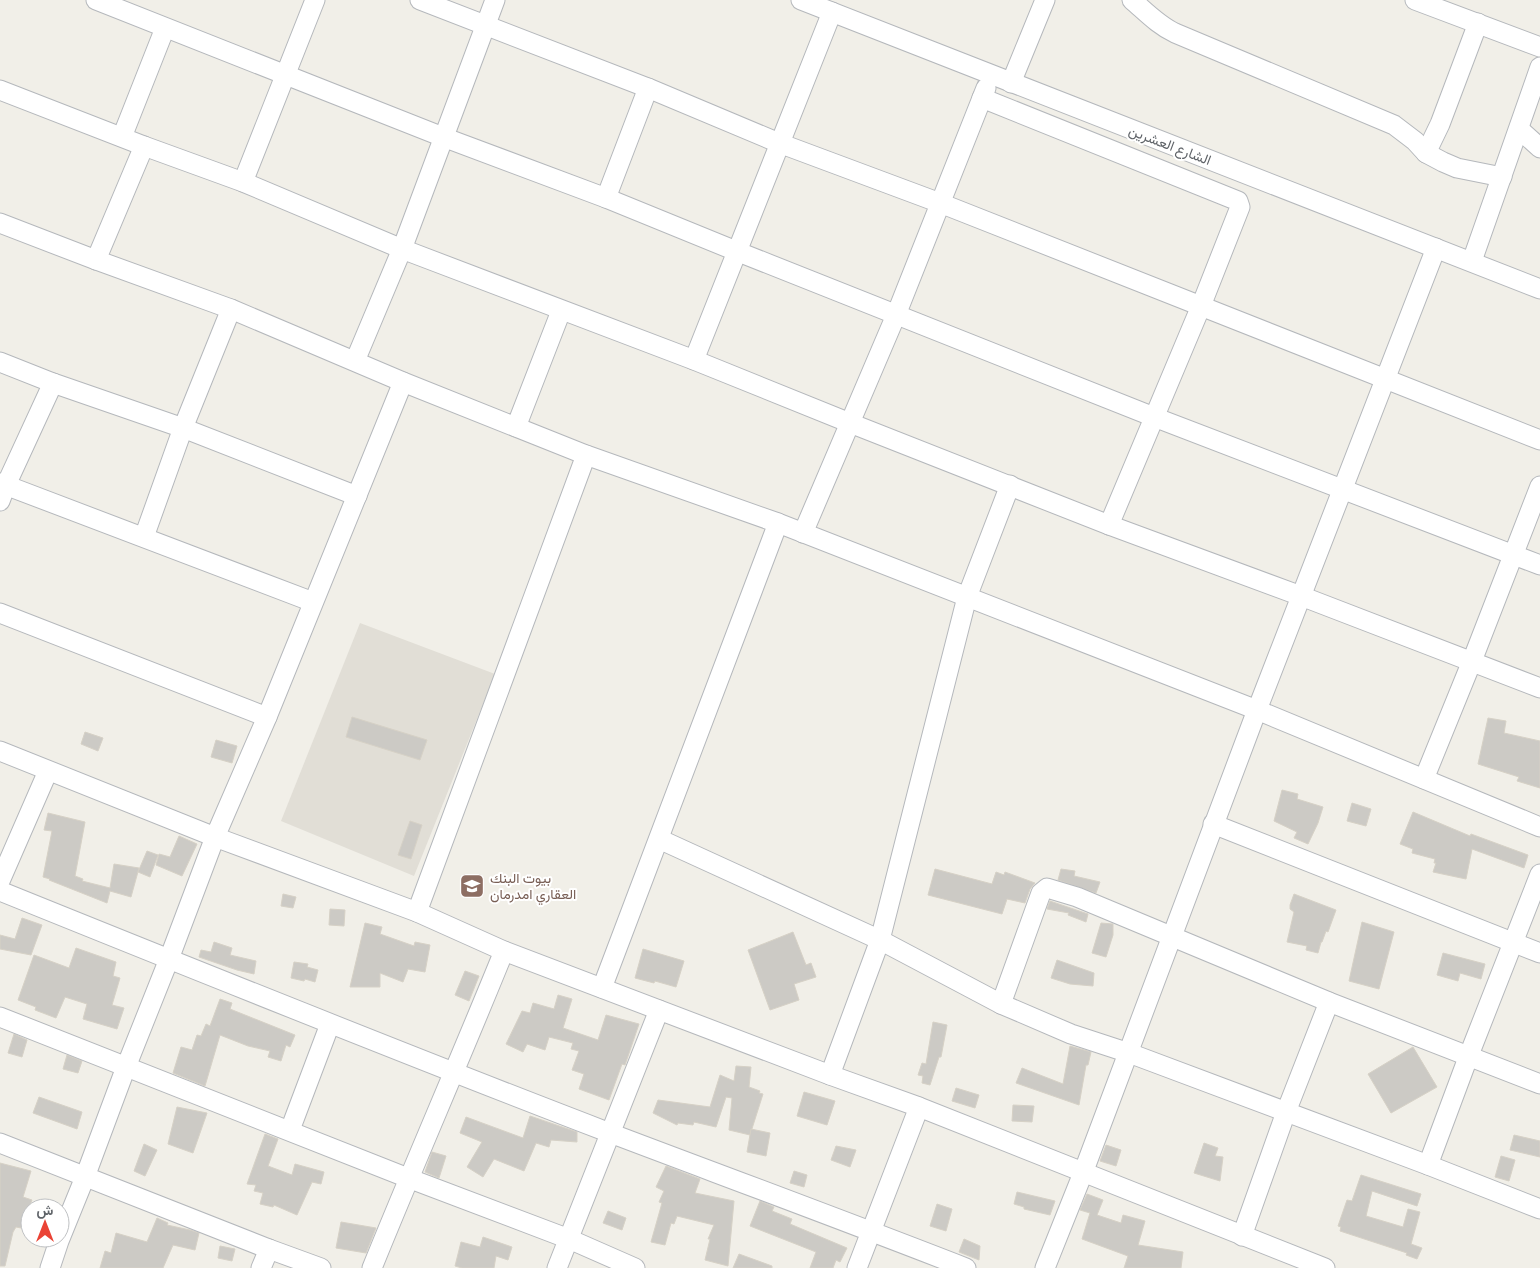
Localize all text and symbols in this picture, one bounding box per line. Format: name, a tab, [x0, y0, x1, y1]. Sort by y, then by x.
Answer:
street label: الشارع العشرين	[1125, 122, 1213, 171]
place label: بيوت البنك العقاري امدرمان	[490, 870, 576, 906]
school or university icon: بيوت البنك العقاري امدرمان	[459, 873, 485, 899]
north arrow	[20, 1198, 70, 1248]
text: ش	[37, 1202, 54, 1219]

